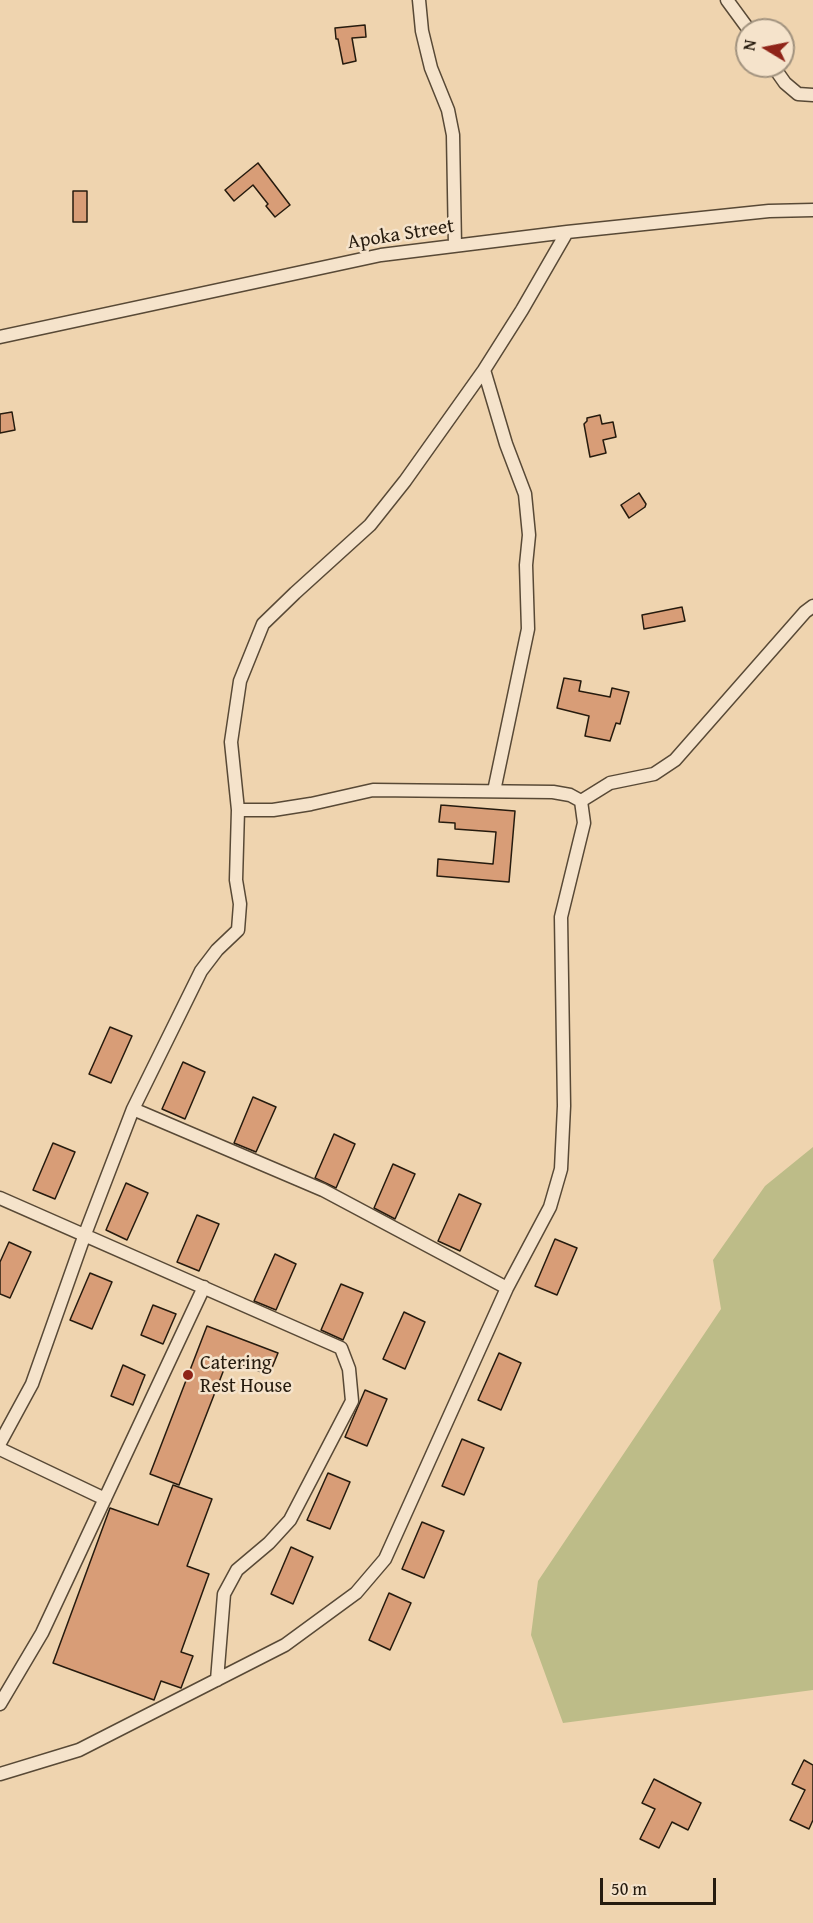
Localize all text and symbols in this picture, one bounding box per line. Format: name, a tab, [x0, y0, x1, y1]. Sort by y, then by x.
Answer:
north arrow	[735, 18, 795, 78]
text: N	[736, 38, 762, 53]
street label: Apoka Street	[346, 215, 456, 255]
place label: Catering Rest House	[200, 1352, 292, 1399]
marker: Catering Rest House	[181, 1368, 195, 1382]
scale bar	[603, 1866, 718, 1904]
text: 50 m	[611, 1875, 647, 1902]

